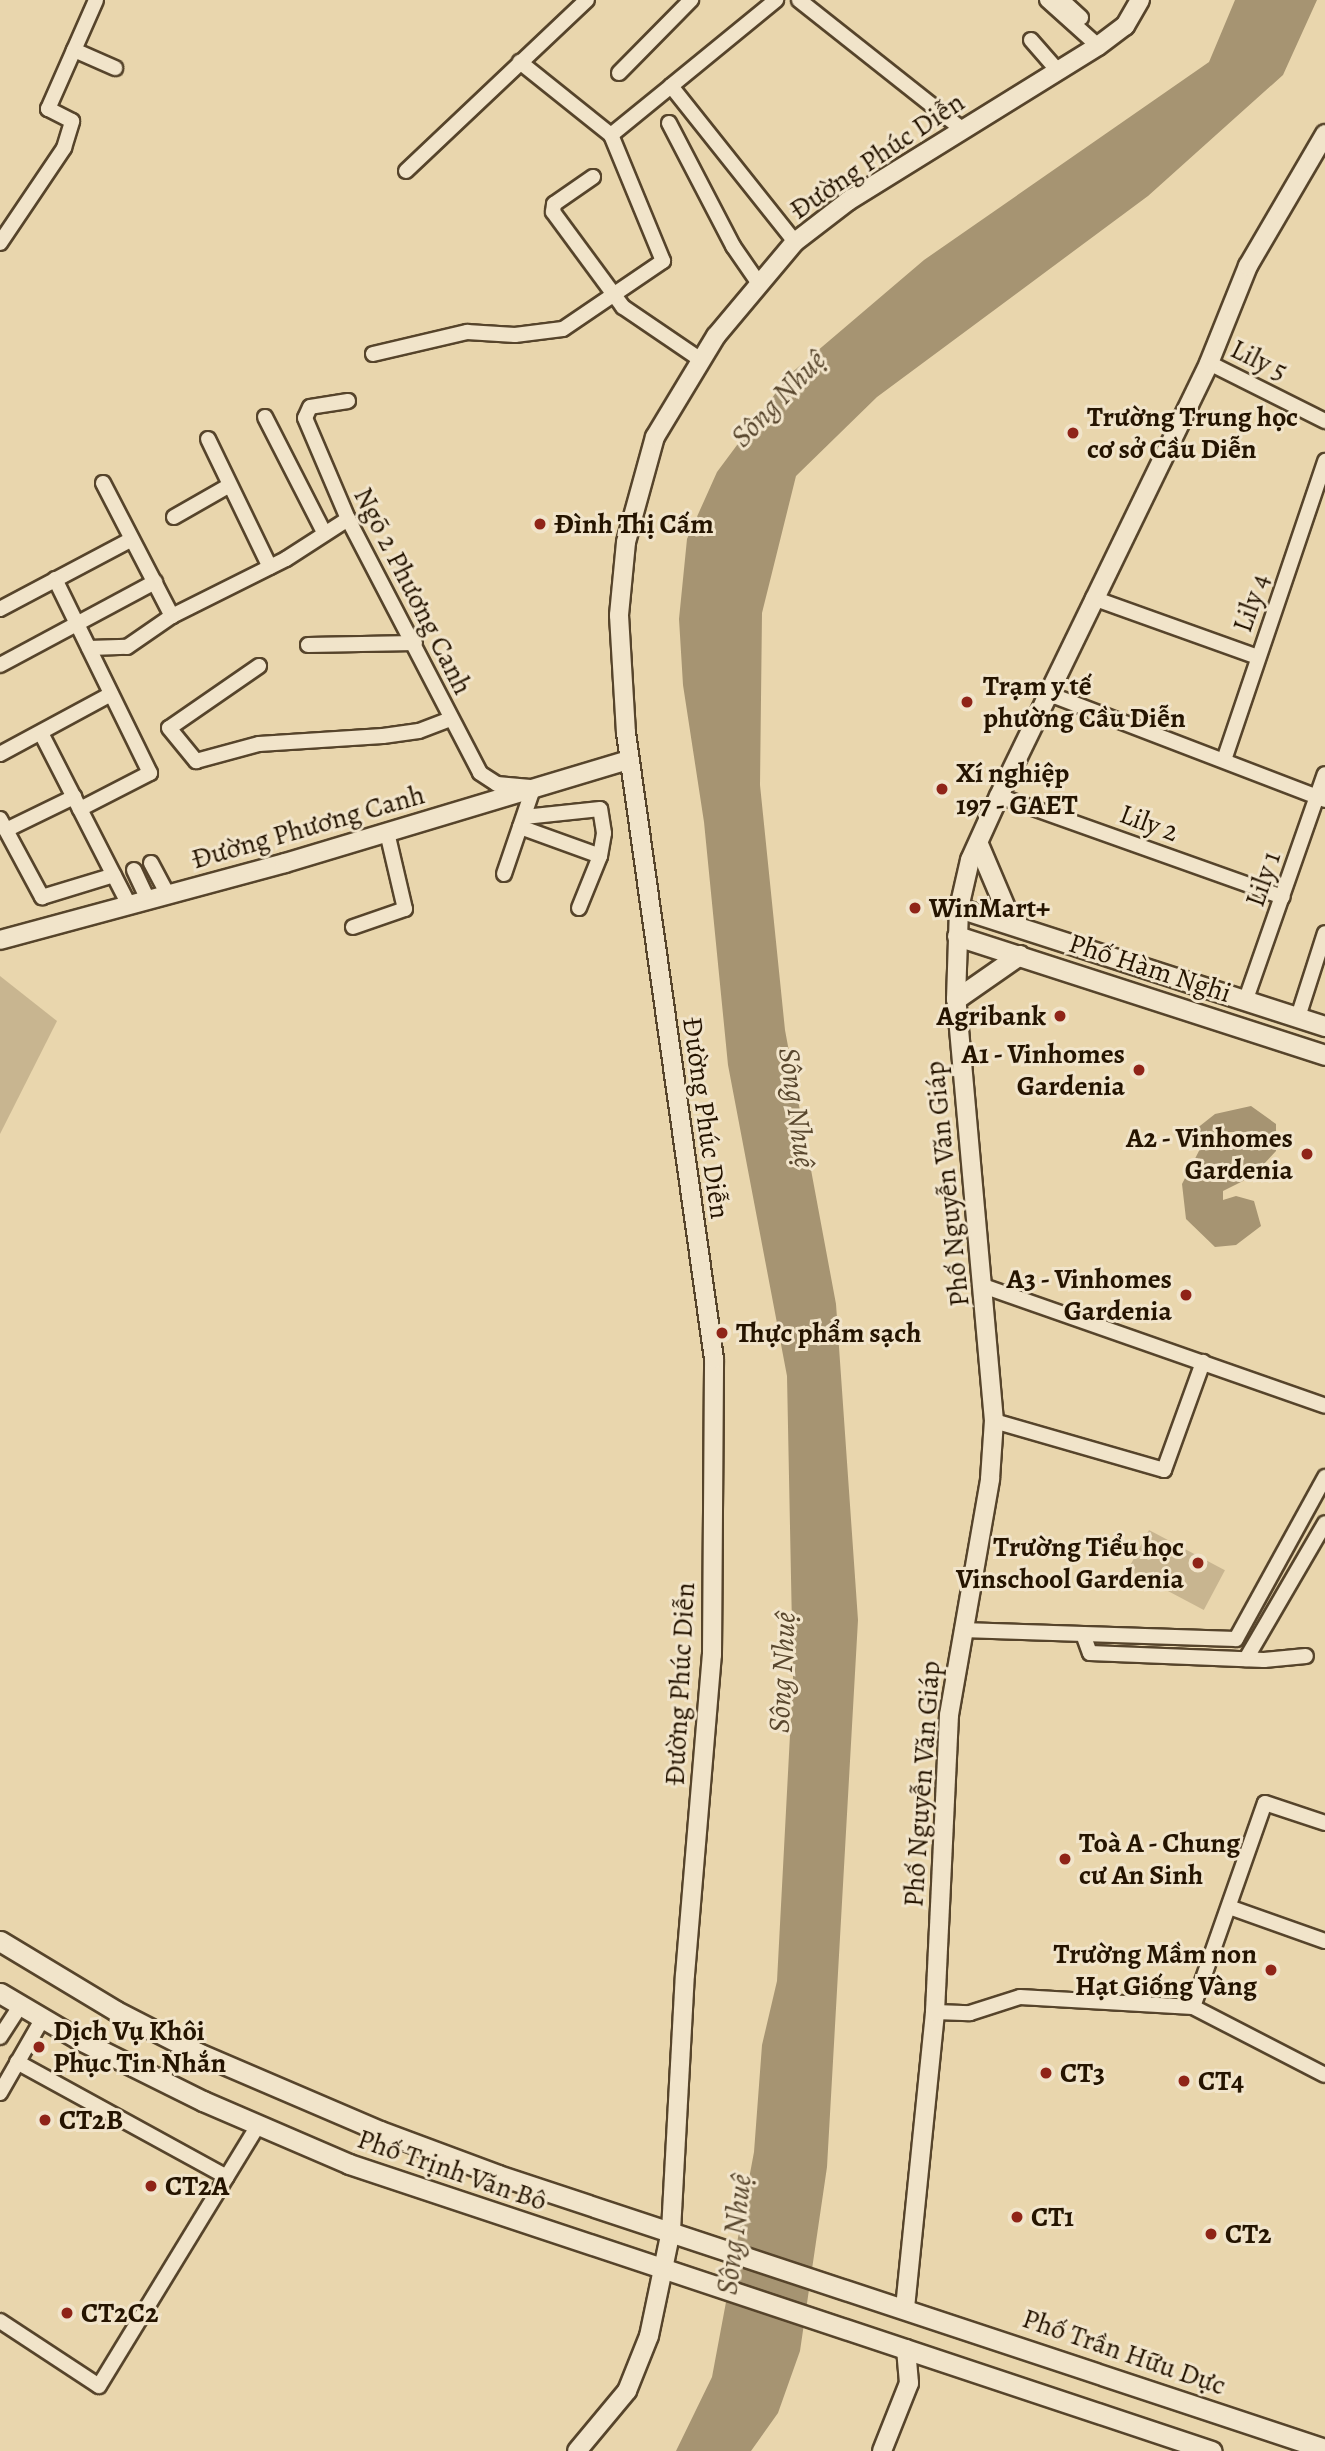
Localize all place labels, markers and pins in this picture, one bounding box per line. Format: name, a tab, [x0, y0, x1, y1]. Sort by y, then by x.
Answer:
place label: Trường Trung học cơ sở Cầu Diễn	[1087, 400, 1298, 466]
marker: Trường Trung học cơ sở Cầu Diễn	[1065, 425, 1081, 441]
place label: Đình Thị Cấm	[554, 507, 714, 541]
marker: Đình Thị Cấm	[532, 516, 548, 532]
place label: Trạm y tế phường Cầu Diễn	[983, 669, 1186, 735]
marker: Trạm y tế phường Cầu Diễn	[957, 692, 977, 712]
place label: Xí nghiệp 197 - GAET	[956, 756, 1079, 822]
marker: Xí nghiệp 197 - GAET	[934, 781, 950, 797]
place label: WinMart+	[929, 891, 1050, 925]
marker: WinMart+	[907, 900, 923, 916]
place label: Agribank	[936, 999, 1046, 1033]
marker: Agribank	[1052, 1008, 1068, 1024]
place label: A1 - Vinhomes Gardenia	[960, 1037, 1125, 1103]
marker: A1 - Vinhomes Gardenia	[1131, 1062, 1147, 1078]
place label: A2 - Vinhomes Gardenia	[1125, 1121, 1293, 1187]
marker: A2 - Vinhomes Gardenia	[1299, 1146, 1315, 1162]
place label: A3 - Vinhomes Gardenia	[1005, 1262, 1172, 1328]
marker: A3 - Vinhomes Gardenia	[1178, 1287, 1194, 1303]
place label: Thực phẩm sạch	[736, 1316, 921, 1350]
marker: Thực phẩm sạch	[714, 1325, 730, 1341]
place label: Trường Tiểu học Vinschool Gardenia	[956, 1530, 1184, 1596]
marker: Trường Tiểu học Vinschool Gardenia	[1190, 1555, 1206, 1571]
place label: Toà A - Chung cư An Sinh	[1079, 1826, 1241, 1892]
marker: Toà A - Chung cư An Sinh	[1057, 1851, 1073, 1867]
place label: Trường Mầm non Hạt Giống Vàng	[1054, 1937, 1257, 2003]
marker: Trường Mầm non Hạt Giống Vàng	[1263, 1962, 1279, 1978]
place label: Dịch Vụ Khôi Phục Tin Nhắn	[53, 2014, 226, 2080]
marker: Dịch Vụ Khôi Phục Tin Nhắn	[31, 2039, 47, 2055]
place label: CT3	[1060, 2056, 1105, 2090]
place label: CT4	[1198, 2064, 1244, 2098]
marker: CT3	[1038, 2065, 1054, 2081]
marker: CT4	[1176, 2073, 1192, 2089]
place label: CT2B	[59, 2103, 123, 2137]
marker: CT2B	[37, 2112, 53, 2128]
place label: CT2A	[165, 2169, 229, 2203]
marker: CT2A	[143, 2178, 159, 2194]
place label: CT1	[1031, 2200, 1074, 2234]
marker: CT1	[1009, 2209, 1025, 2225]
place label: CT2	[1225, 2217, 1272, 2251]
marker: CT2	[1203, 2226, 1219, 2242]
place label: CT2C2	[81, 2296, 158, 2330]
marker: CT2C2	[59, 2305, 75, 2321]

